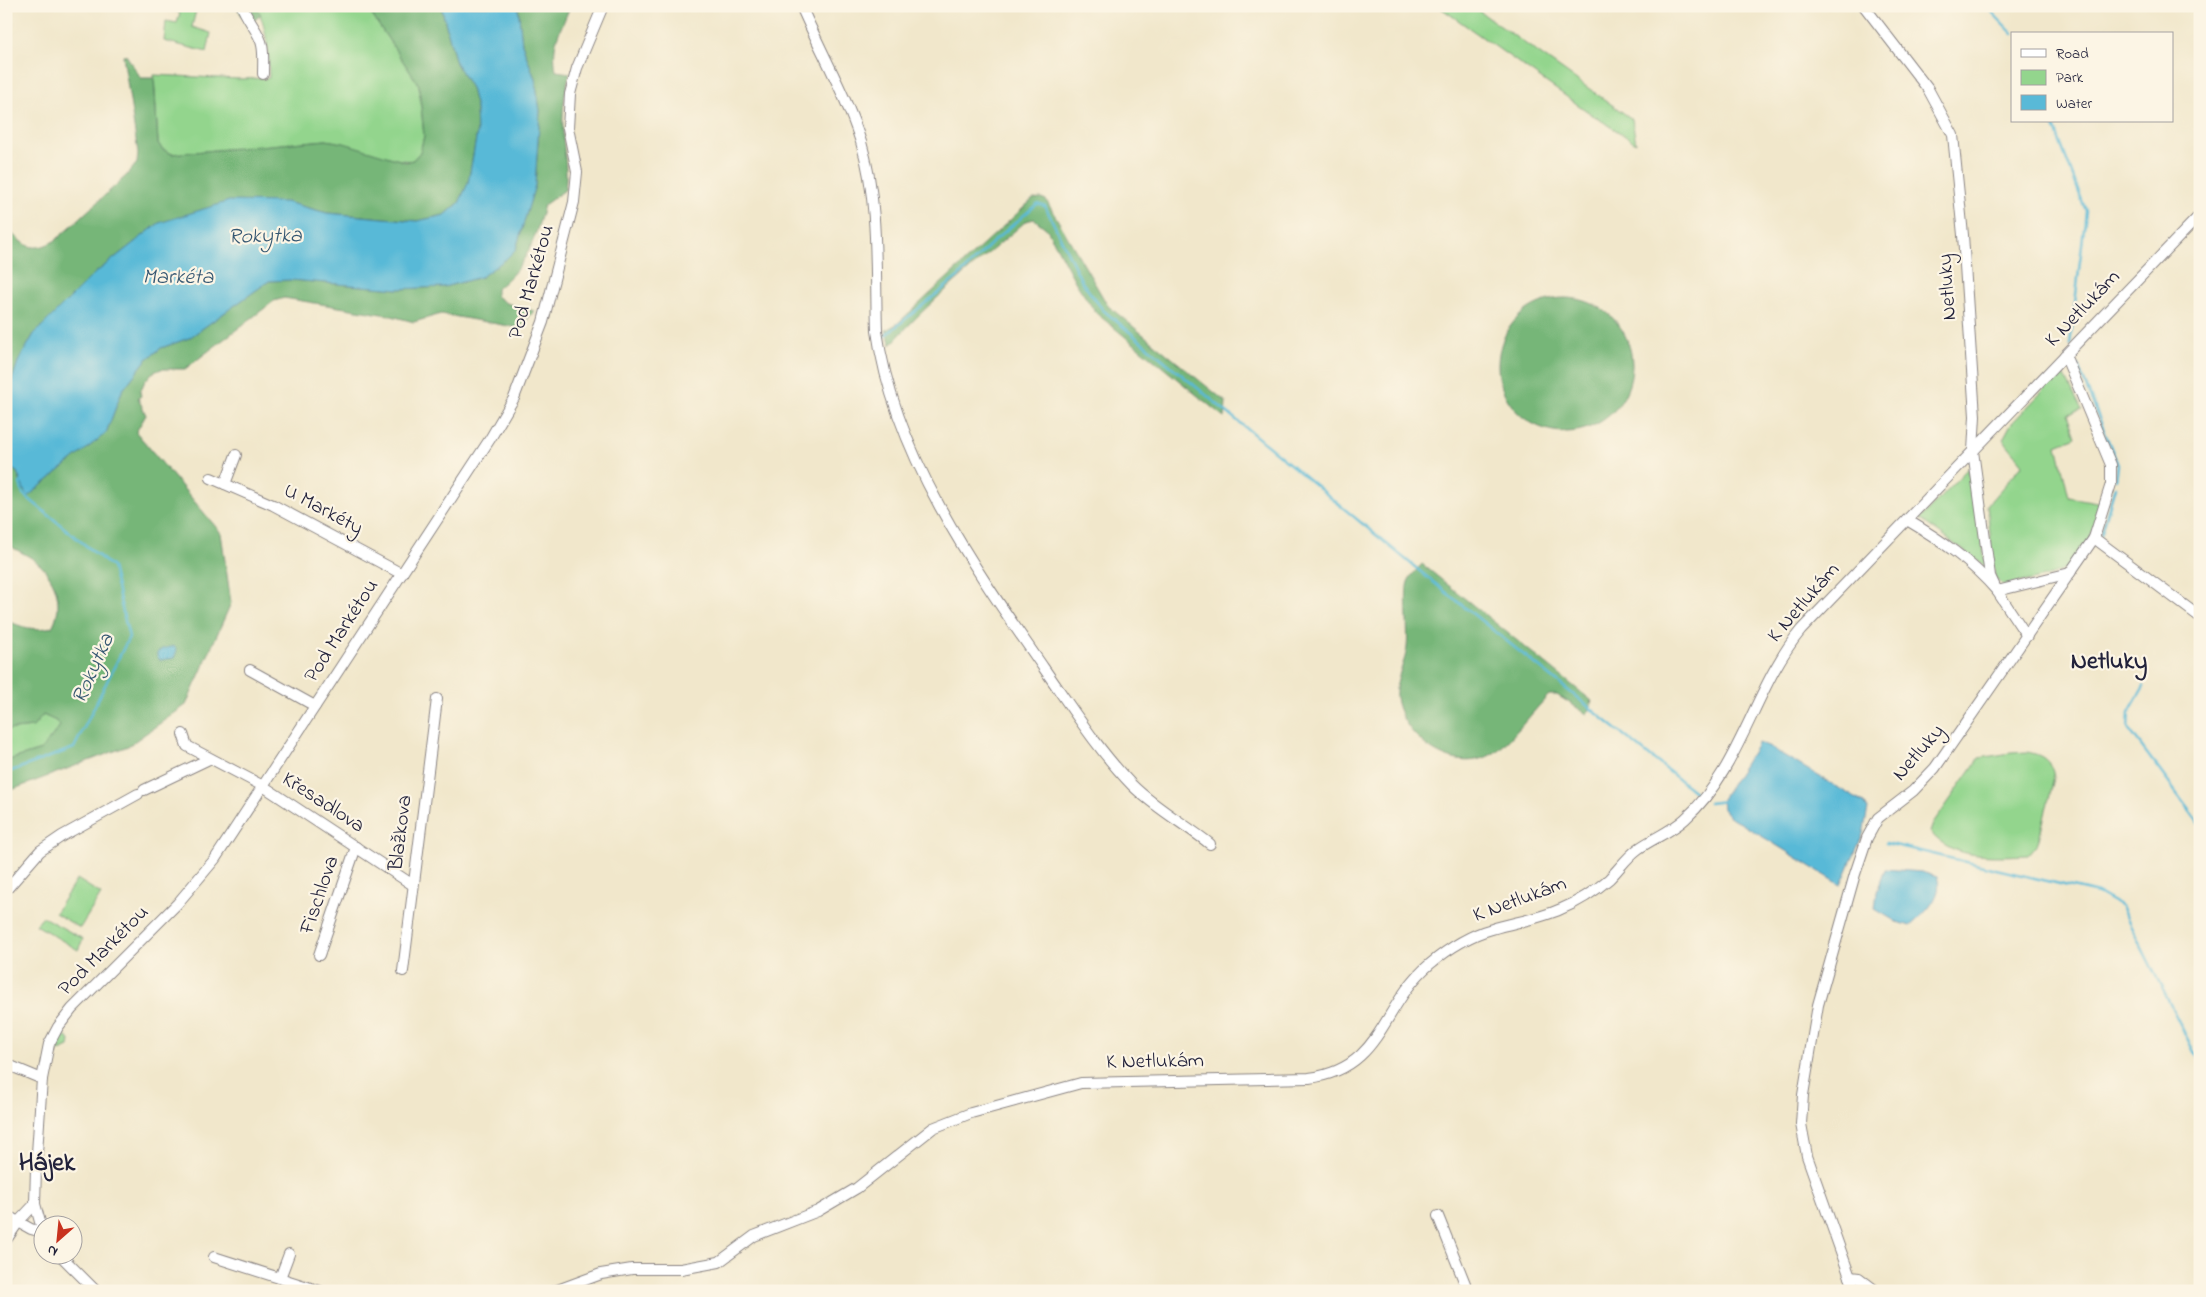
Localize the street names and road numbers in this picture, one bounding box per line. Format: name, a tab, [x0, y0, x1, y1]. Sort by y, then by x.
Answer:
street label: Pod Markétou	[501, 221, 563, 343]
street label: Netluky	[1931, 252, 1967, 321]
street label: K Netlukám	[2038, 263, 2128, 355]
street label: U Markéty	[277, 476, 368, 545]
street label: K Netlukám	[1761, 556, 1847, 650]
street label: Pod Markétou	[297, 573, 387, 689]
street label: Netluky	[1886, 718, 1954, 789]
street label: Křesadlova	[275, 765, 371, 841]
street label: Blažkova	[381, 793, 421, 874]
street label: Fischlova	[292, 852, 347, 939]
street label: K Netlukám	[1469, 869, 1571, 931]
street label: Pod Markétou	[52, 899, 156, 1003]
street label: K Netlukám	[1106, 1046, 1204, 1078]

